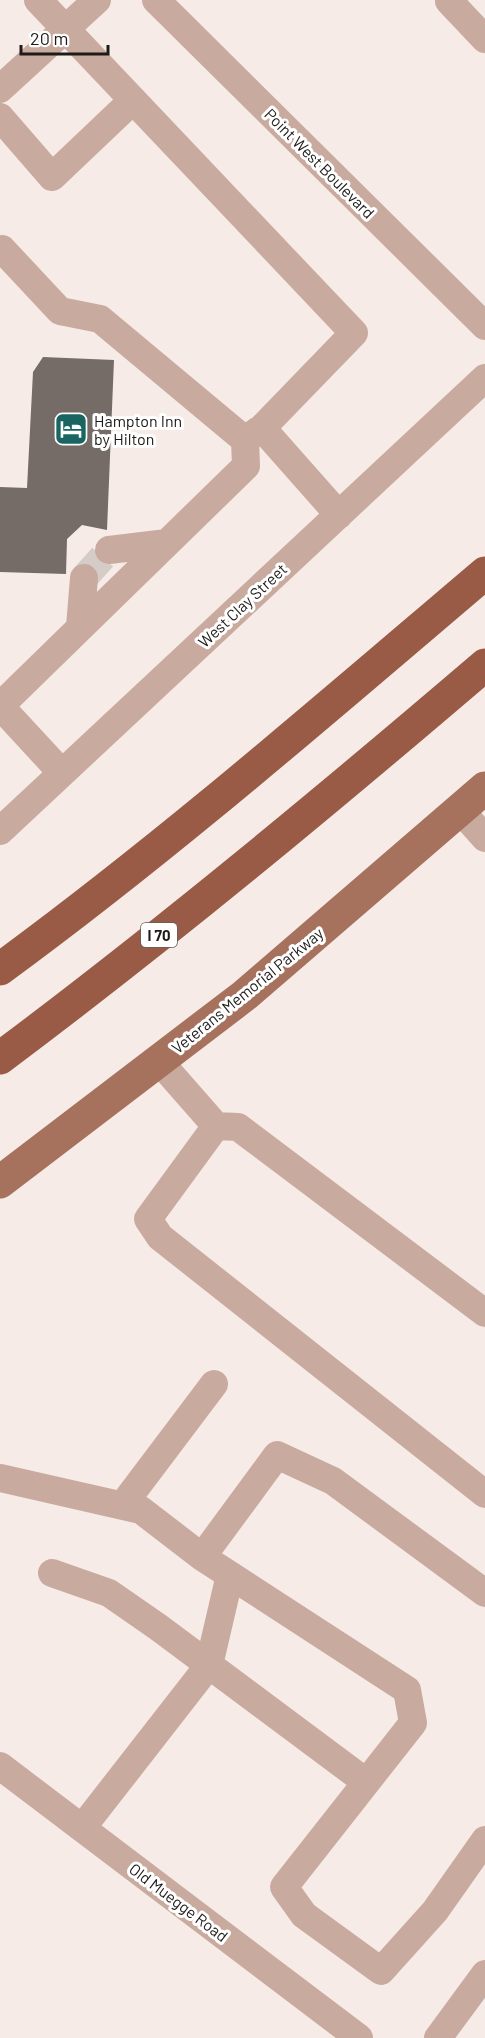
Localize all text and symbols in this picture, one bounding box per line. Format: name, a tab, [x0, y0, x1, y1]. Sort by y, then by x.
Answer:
scale bar	[21, 18, 108, 56]
text: 20 m	[30, 27, 68, 49]
street label: Point West Boulevard	[261, 104, 379, 222]
hotel icon: Hampton Inn by Hilton	[53, 411, 89, 447]
place label: Hampton Inn by Hilton	[94, 411, 182, 448]
street label: West Clay Street	[194, 559, 290, 651]
road number: I 70	[141, 923, 177, 947]
street label: Veterans Memorial Parkway	[167, 923, 327, 1057]
street label: Old Muegge Road	[126, 1859, 232, 1945]

